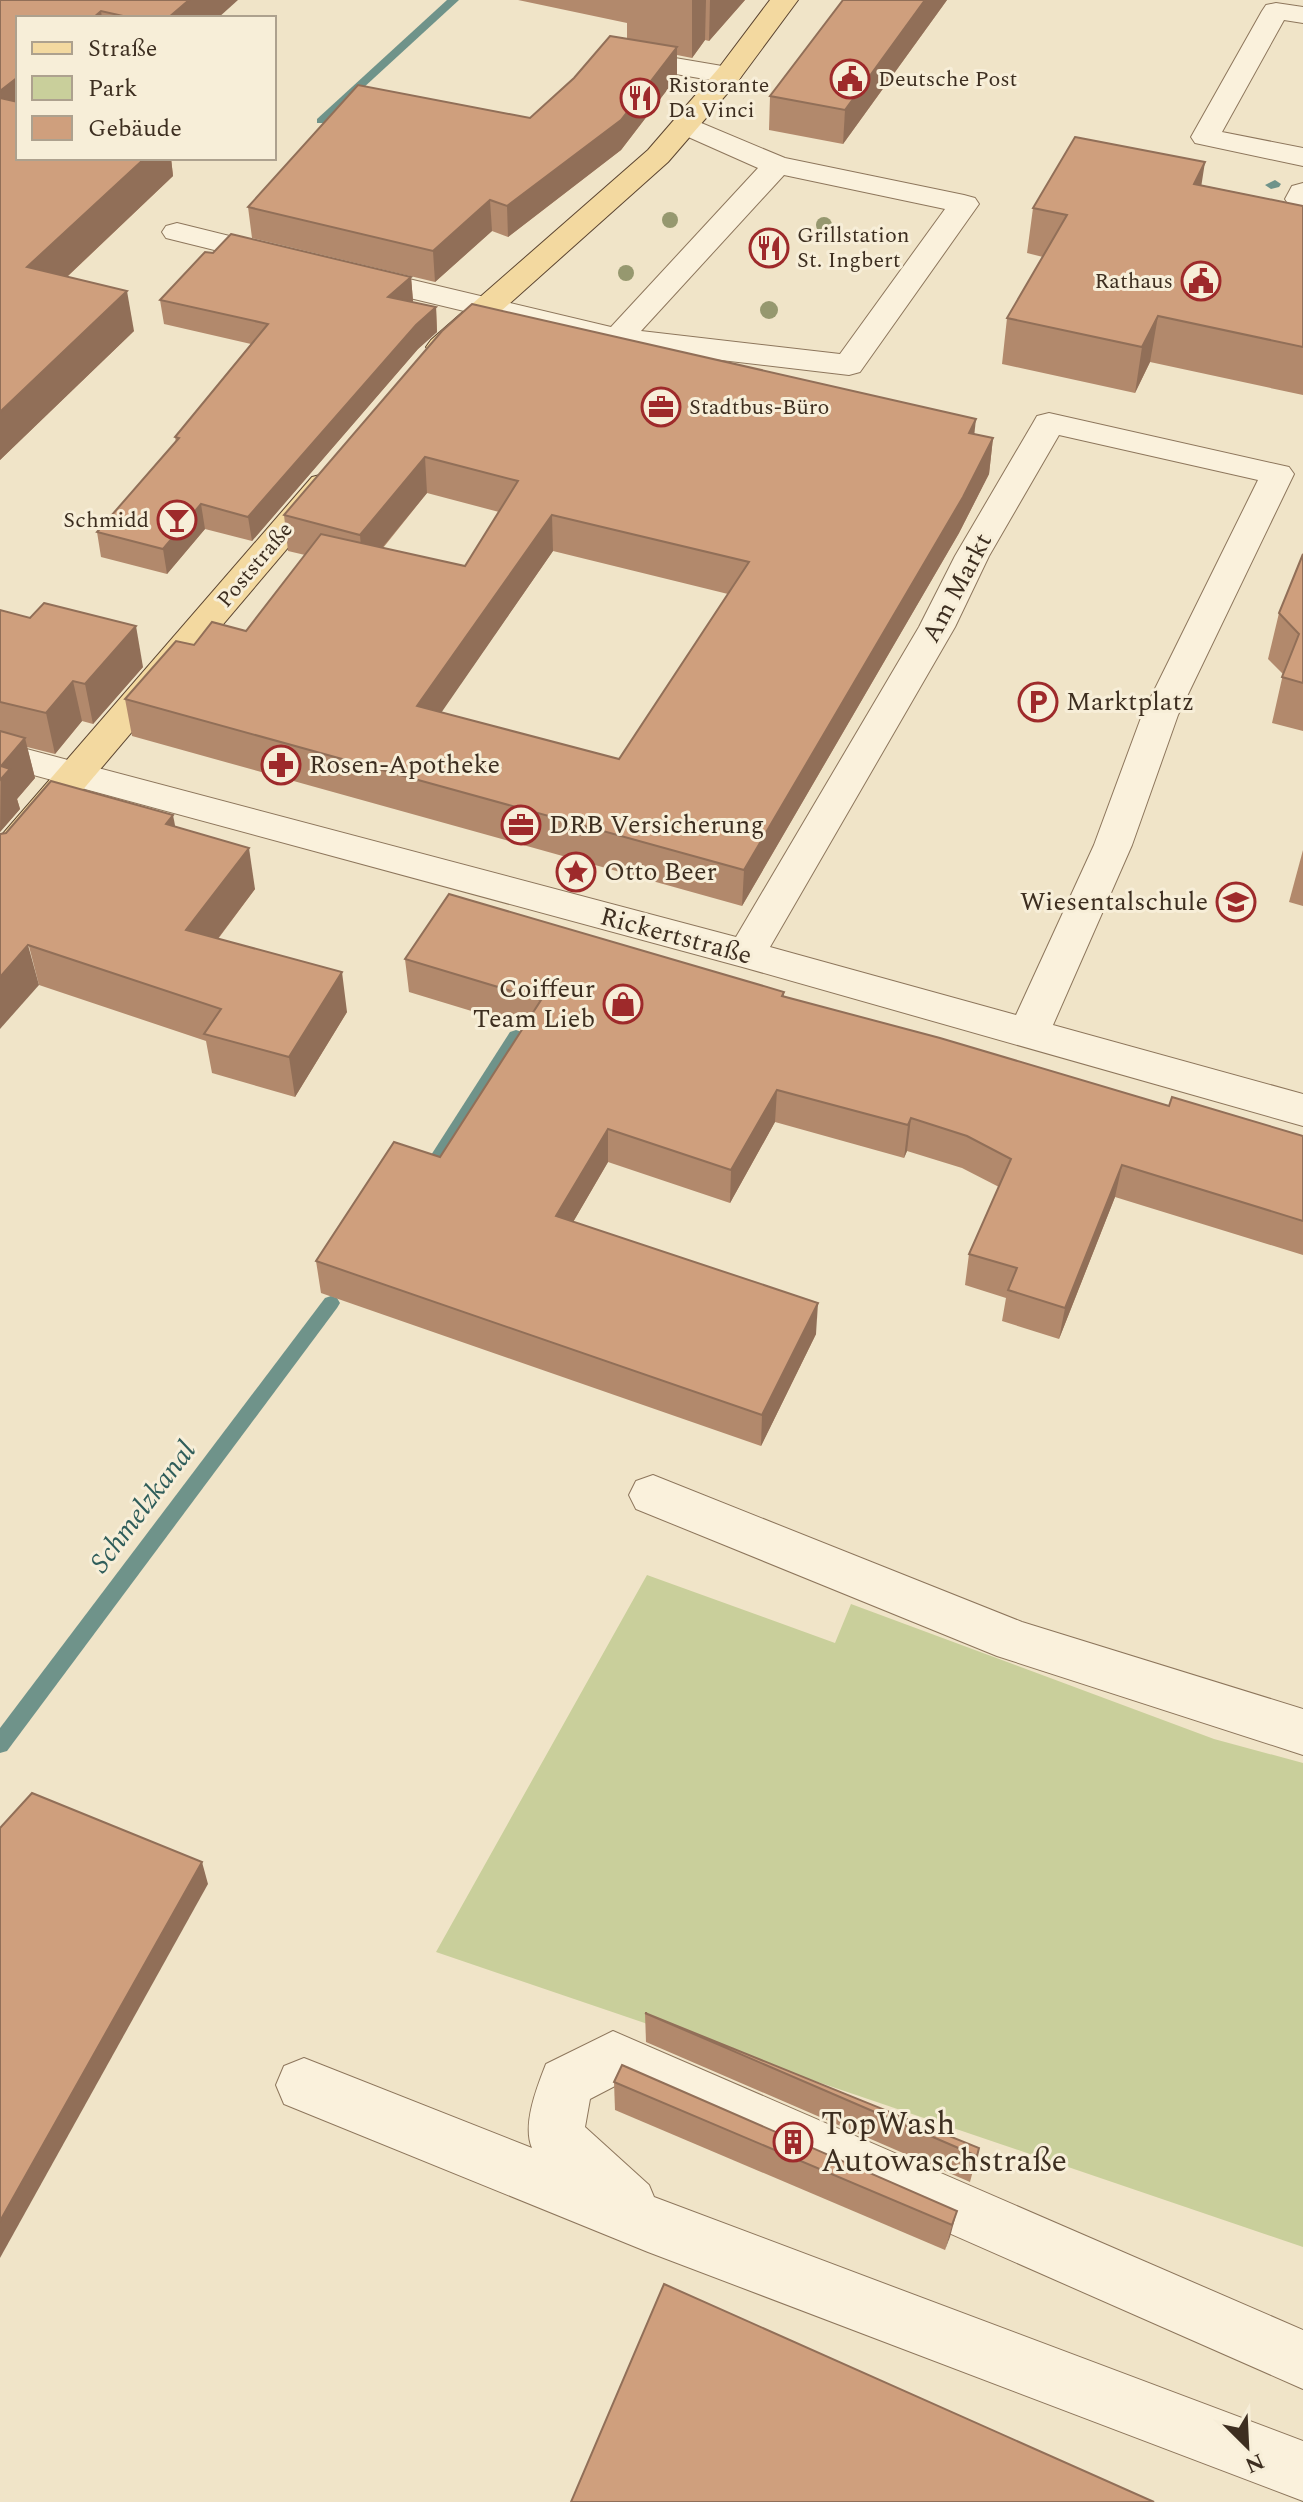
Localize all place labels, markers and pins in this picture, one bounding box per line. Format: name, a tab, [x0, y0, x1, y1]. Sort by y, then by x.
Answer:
public building icon: Deutsche Post	[829, 58, 871, 100]
place label: Deutsche Post	[878, 63, 1018, 96]
place label: Ristorante Da Vinci	[668, 69, 769, 127]
restaurant icon: Ristorante Da Vinci	[619, 77, 661, 119]
place label: Grillstation St. Ingbert	[797, 219, 910, 277]
restaurant icon: Grillstation St. Ingbert	[748, 227, 790, 269]
public building icon: Rathaus	[1180, 260, 1222, 302]
place label: Rathaus	[1094, 265, 1173, 298]
office icon: Stadtbus-Büro	[640, 386, 682, 428]
place label: Stadtbus-Büro	[689, 391, 829, 424]
bar icon: Schmidd	[156, 499, 198, 541]
place label: Schmidd	[63, 504, 149, 537]
parking icon: Marktplatz	[1017, 681, 1059, 723]
place label: Marktplatz	[1066, 682, 1194, 722]
pharmacy icon: Rosen-Apotheke	[260, 744, 302, 786]
place label: Rosen-Apotheke	[309, 745, 500, 785]
office icon: DRB Versicherung	[500, 804, 542, 846]
place label: DRB Versicherung	[549, 805, 764, 845]
place icon: Otto Beer	[555, 851, 597, 893]
place label: Otto Beer	[604, 852, 717, 892]
school or university icon: Wiesentalschule	[1215, 881, 1257, 923]
place label: Wiesentalschule	[1020, 882, 1208, 922]
place label: Coiffeur Team Lieb	[473, 969, 595, 1039]
shop icon: Coiffeur Team Lieb	[602, 983, 644, 1025]
place label: TopWash Autowaschstraße	[821, 2100, 1067, 2186]
building icon: TopWash Autowaschstraße	[772, 2121, 814, 2163]

